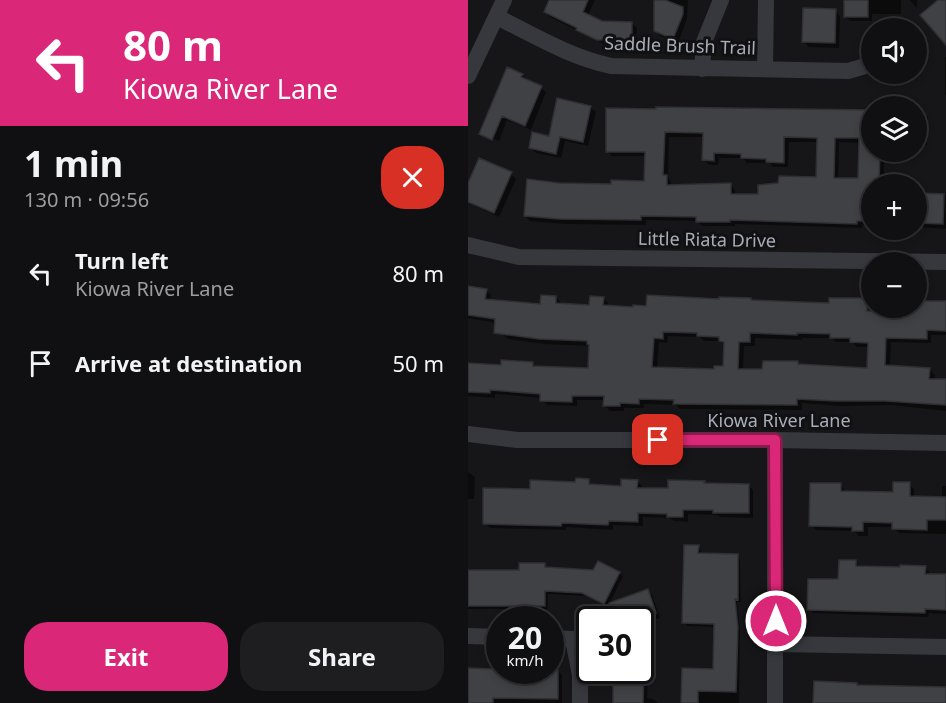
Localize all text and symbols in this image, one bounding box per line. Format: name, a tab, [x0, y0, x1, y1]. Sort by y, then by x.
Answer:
text: 80 m	[123, 16, 223, 73]
map controls	[861, 18, 927, 318]
button: sound	[861, 18, 927, 84]
icon: left	[24, 24, 102, 102]
street label: Saddle Brush Trail	[604, 30, 756, 60]
text: Kiowa River Lane	[123, 70, 338, 107]
button: layers	[861, 96, 927, 162]
text: 1 min	[24, 139, 123, 188]
button: close	[381, 146, 444, 209]
button: +	[861, 174, 927, 240]
text: 130 m · 09:56	[24, 186, 149, 213]
street label: Little Riata Drive	[638, 226, 776, 252]
text: Turn left	[75, 245, 169, 275]
button: −	[861, 252, 927, 318]
icon: left	[24, 257, 57, 290]
text: 80 m	[393, 258, 444, 288]
text: Kiowa River Lane	[75, 275, 234, 302]
icon: arrive	[24, 347, 57, 380]
text: Arrive at destination	[75, 348, 302, 378]
text: 50 m	[393, 348, 444, 378]
street label: Kiowa River Lane	[707, 408, 851, 432]
pin	[632, 414, 683, 465]
icon: arrive	[641, 423, 674, 456]
position arrow	[744, 589, 808, 653]
speed limit sign: 30	[576, 606, 654, 684]
text: 20	[508, 617, 542, 658]
button: Exit	[24, 622, 228, 691]
button: Share	[240, 622, 444, 691]
text: km/h	[507, 650, 543, 670]

